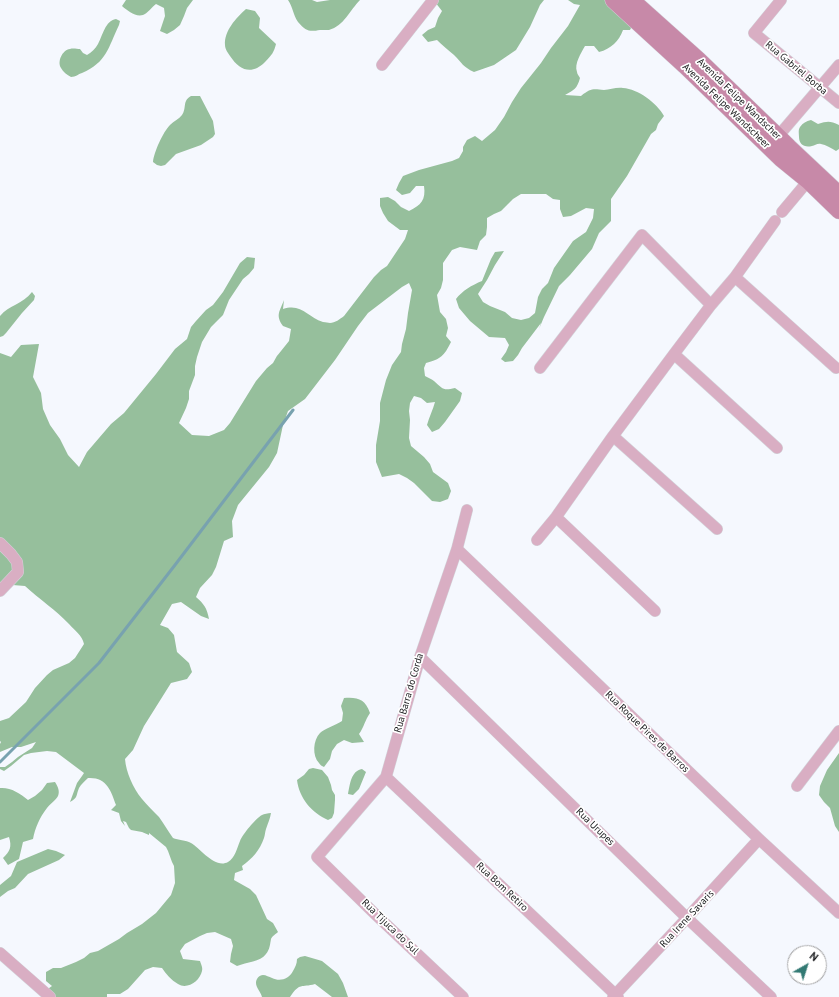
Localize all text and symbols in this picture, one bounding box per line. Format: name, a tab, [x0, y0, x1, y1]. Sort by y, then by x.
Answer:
street label: Rua Gabriel Borba	[763, 39, 829, 97]
street label: Avenida Felipe Wandscher	[695, 56, 783, 142]
street label: Avenida Felipe Wandscheer	[680, 61, 772, 151]
street label: Rua Barra do Corda	[392, 652, 426, 734]
street label: Rua Roque Pires de Barros	[602, 689, 692, 775]
street label: Rua Urupes	[573, 806, 617, 848]
street label: Rua Bom Retiro	[474, 860, 530, 914]
street label: Rua Irene Savaris	[657, 888, 717, 950]
street label: Rua Tijuca do Sul	[359, 897, 421, 957]
north arrow	[787, 945, 827, 985]
text: N	[807, 949, 821, 964]

